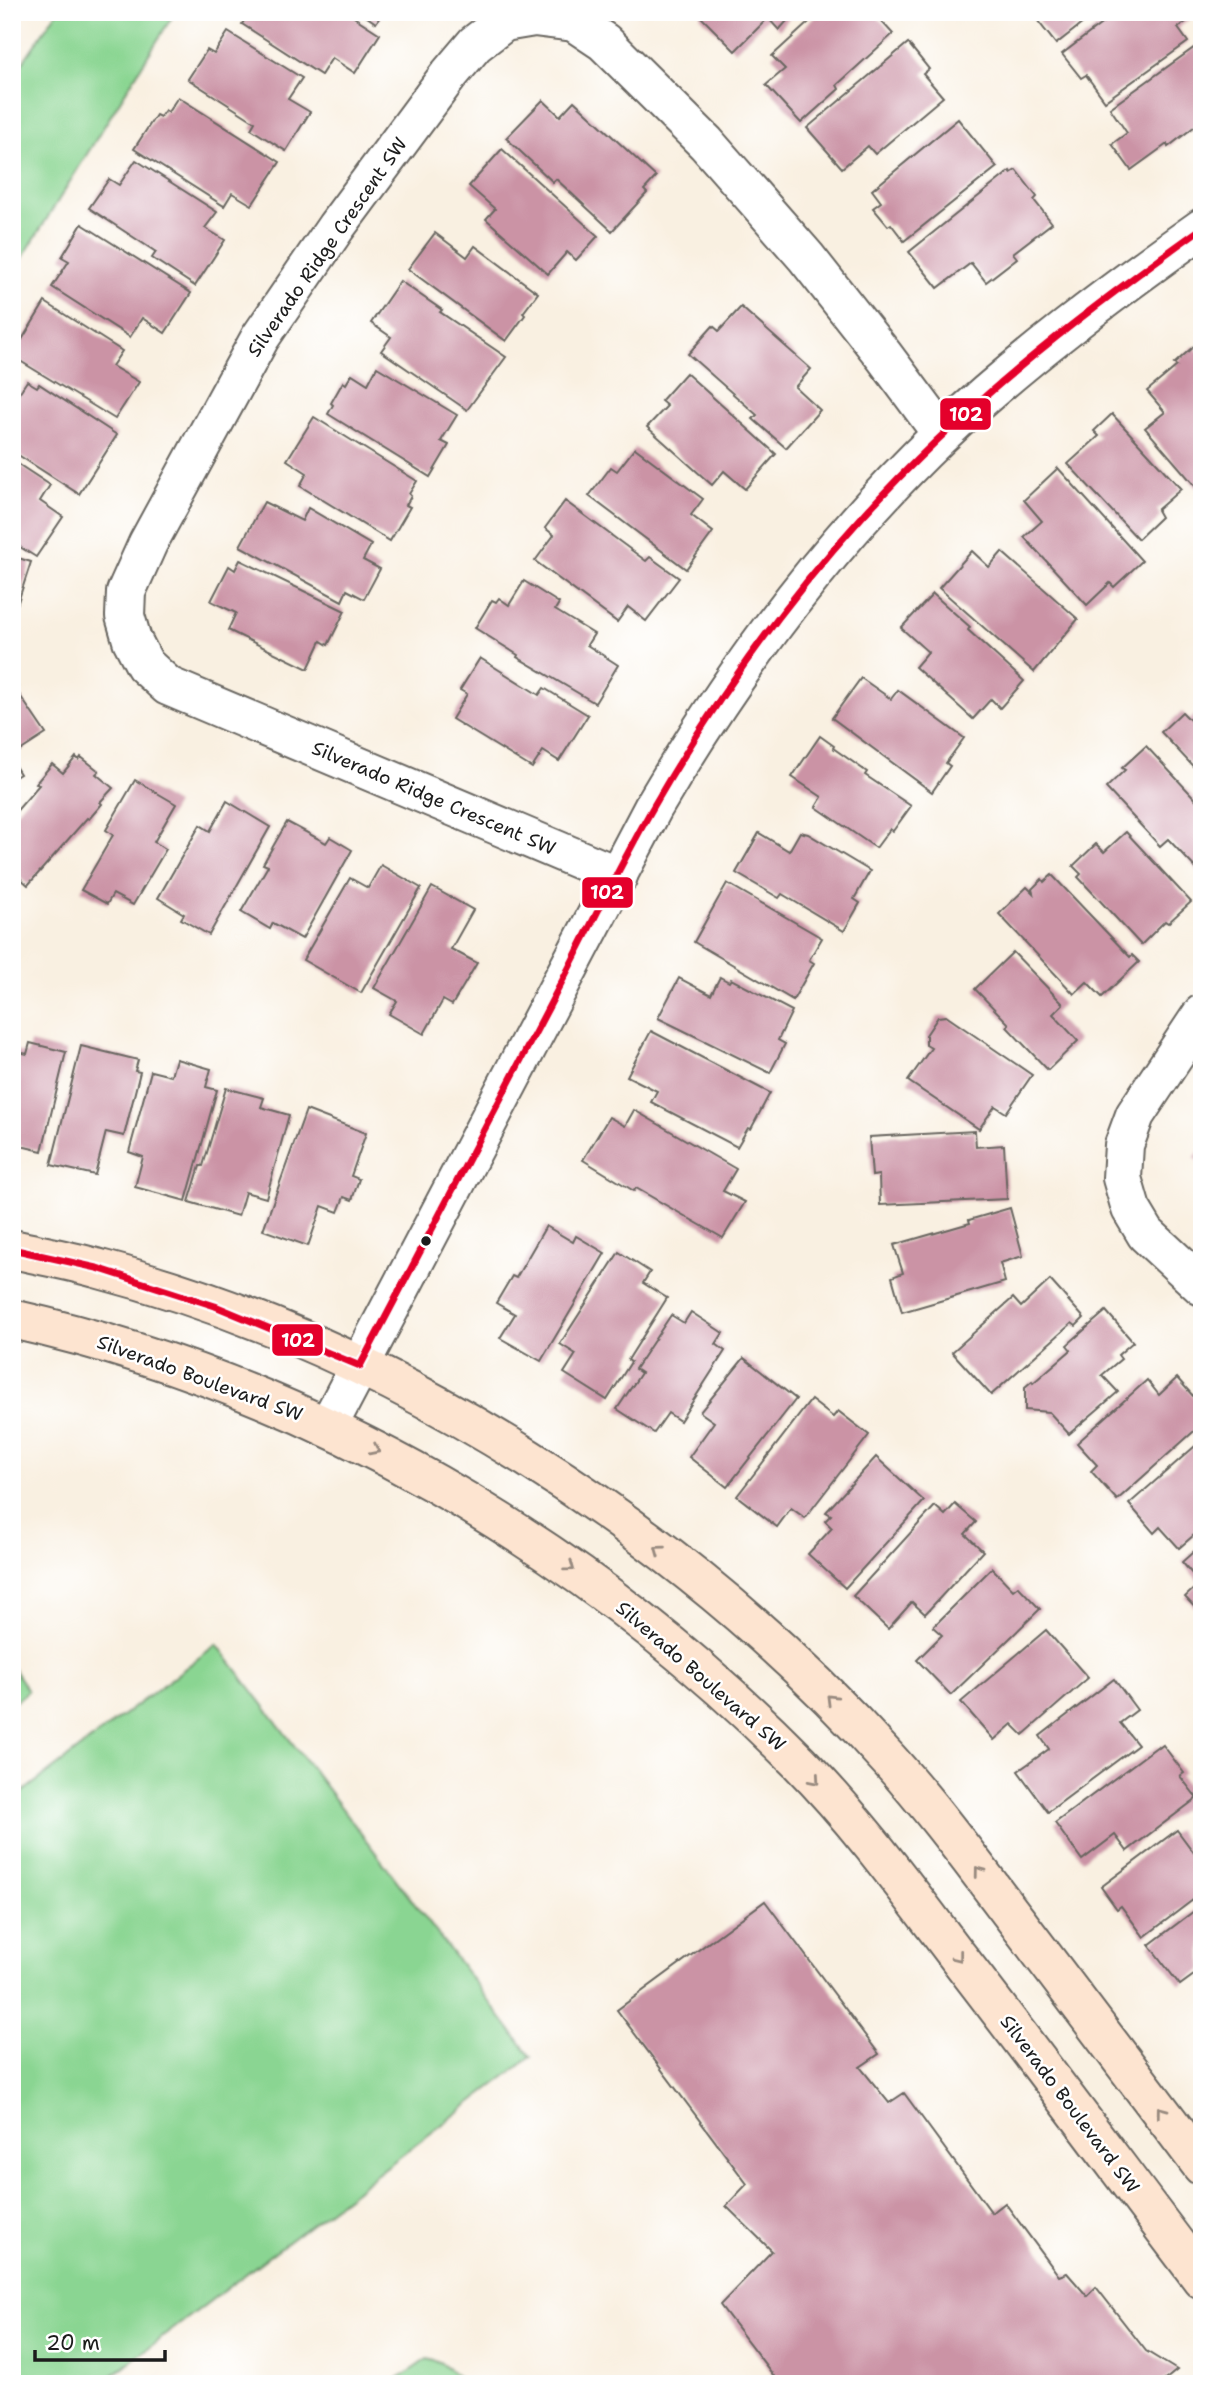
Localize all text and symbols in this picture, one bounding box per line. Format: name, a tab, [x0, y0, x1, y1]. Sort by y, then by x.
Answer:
street label: Silverado Ridge Crescent SW	[241, 132, 413, 362]
line badge: 102	[939, 397, 992, 431]
text: 102	[949, 402, 983, 427]
street label: Silverado Ridge Crescent SW	[308, 735, 560, 861]
line badge: 102	[581, 876, 634, 909]
text: 102	[590, 880, 624, 905]
unlabelled marker	[419, 1234, 433, 1248]
line badge: 102	[271, 1323, 324, 1357]
text: 102	[281, 1328, 315, 1353]
street label: Silverado Boulevard SW	[94, 1329, 306, 1427]
one-way arrow	[368, 1442, 380, 1456]
one-way arrow	[655, 1545, 667, 1558]
one-way arrow	[562, 1559, 575, 1571]
street label: Silverado Boulevard SW	[611, 1595, 791, 1757]
one-way arrow	[826, 1694, 839, 1707]
one-way arrow	[807, 1772, 819, 1785]
one-way arrow	[974, 1867, 987, 1879]
one-way arrow	[950, 1949, 963, 1962]
street label: Silverado Boulevard SW	[995, 2010, 1145, 2198]
one-way arrow	[1156, 2107, 1169, 2119]
scale bar	[35, 2319, 164, 2363]
text: 20 m	[46, 2329, 100, 2357]

